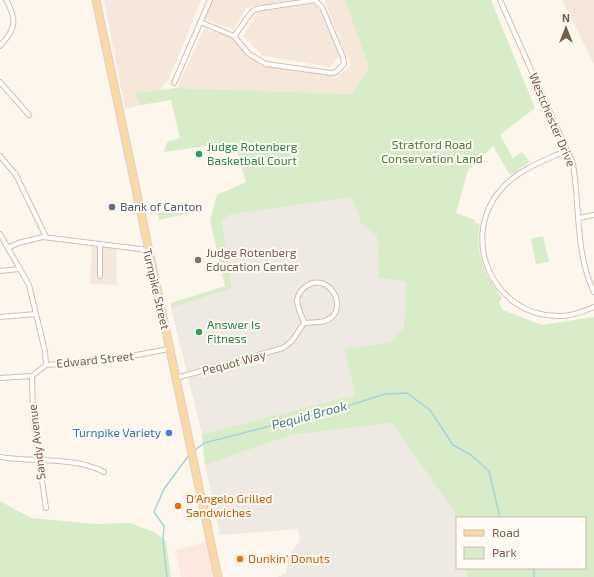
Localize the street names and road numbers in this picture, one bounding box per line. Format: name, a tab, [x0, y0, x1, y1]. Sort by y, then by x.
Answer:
street label: Westchester Drive	[527, 71, 579, 169]
street label: Turnpike Street	[141, 247, 173, 331]
street label: Pequot Way	[200, 347, 268, 377]
street label: Edward Street	[56, 348, 135, 370]
street label: Sandy Avenue	[24, 404, 48, 481]

